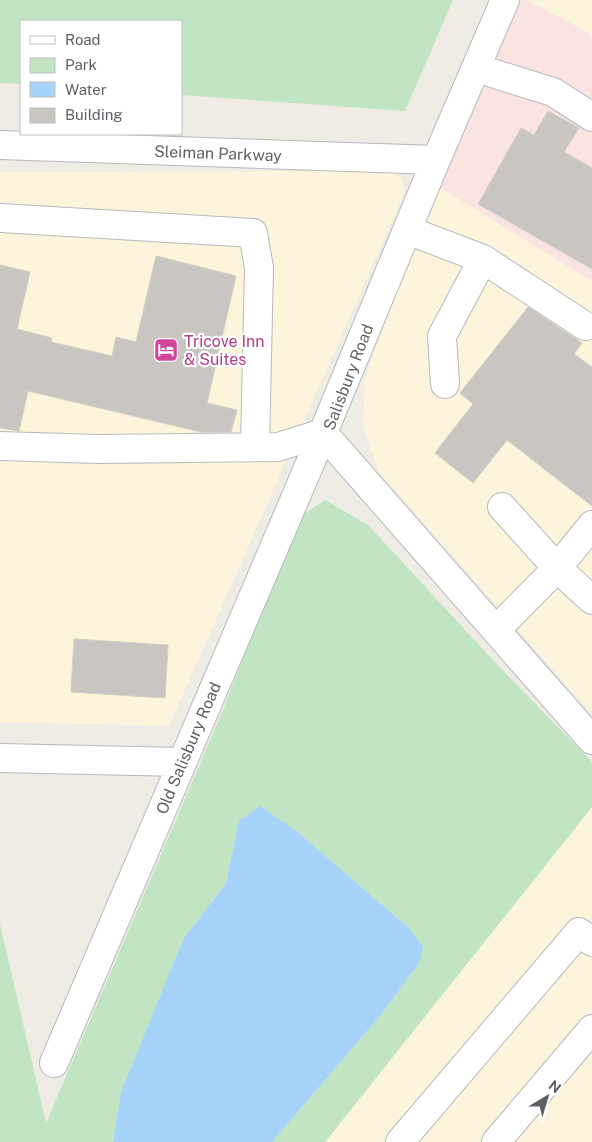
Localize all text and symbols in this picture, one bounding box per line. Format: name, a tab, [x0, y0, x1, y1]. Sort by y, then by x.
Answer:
legend	[20, 20, 182, 135]
text: Road	[65, 31, 101, 48]
text: Park	[65, 56, 97, 73]
text: Water	[65, 81, 107, 98]
text: Building	[65, 106, 123, 123]
street label: Sleiman Parkway	[154, 142, 283, 165]
street label: Salisbury Road	[320, 321, 377, 433]
place label: Tricove Inn & Suites	[184, 332, 264, 369]
hotel icon: Tricove Inn & Suites	[153, 337, 179, 363]
street label: Old Salisbury Road	[152, 679, 225, 817]
north arrow	[522, 1072, 572, 1122]
text: N	[546, 1077, 564, 1096]

